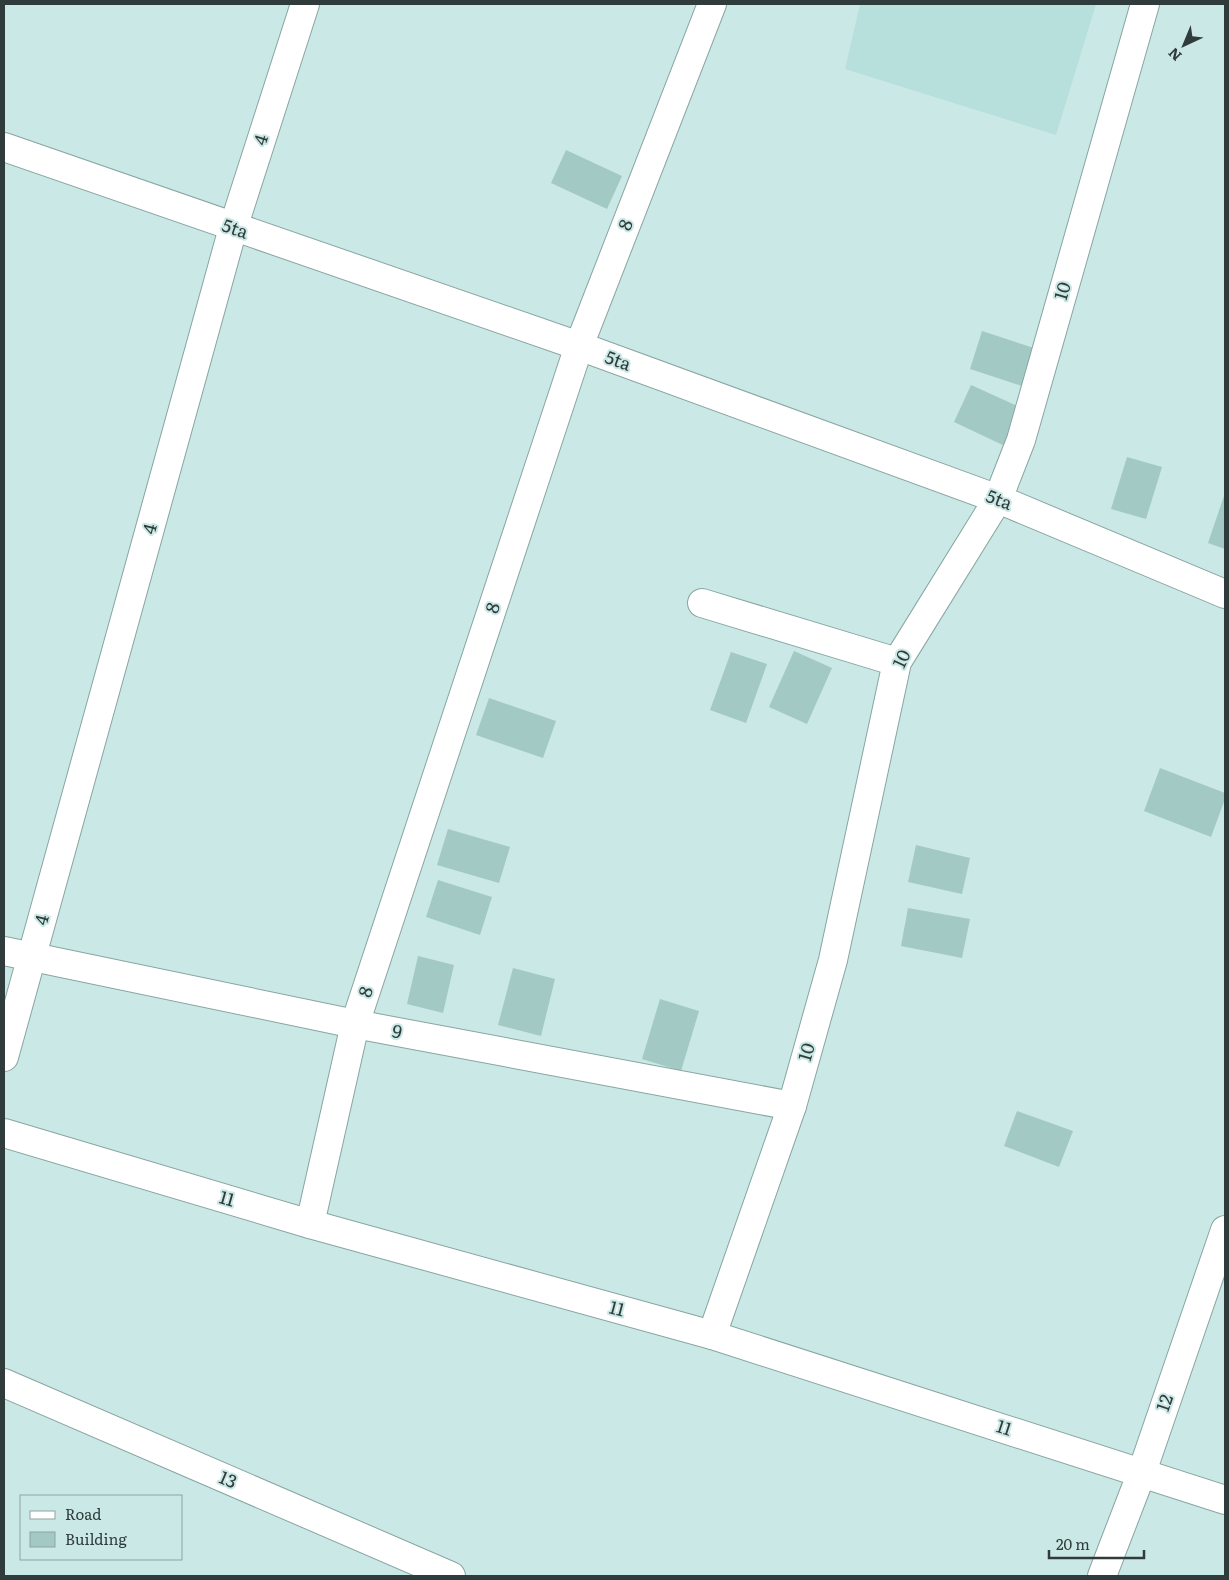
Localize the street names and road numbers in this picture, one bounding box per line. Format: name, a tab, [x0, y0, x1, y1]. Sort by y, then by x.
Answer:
street label: 4	[245, 131, 274, 148]
street label: 5ta	[219, 211, 252, 245]
street label: 8	[610, 215, 639, 234]
street label: 10	[1046, 278, 1077, 303]
street label: 5ta	[602, 342, 636, 377]
street label: 5ta	[983, 481, 1017, 516]
street label: 4	[134, 520, 163, 537]
street label: 8	[477, 599, 506, 616]
street label: 10	[885, 645, 917, 672]
street label: 4	[26, 911, 55, 928]
street label: 8	[350, 983, 379, 1000]
street label: 9	[390, 1016, 404, 1045]
street label: 10	[790, 1039, 821, 1064]
street label: 11	[217, 1183, 238, 1213]
street label: 11	[607, 1293, 628, 1322]
street label: 12	[1148, 1390, 1179, 1415]
street label: 11	[993, 1411, 1016, 1442]
street label: 13	[215, 1463, 242, 1494]

